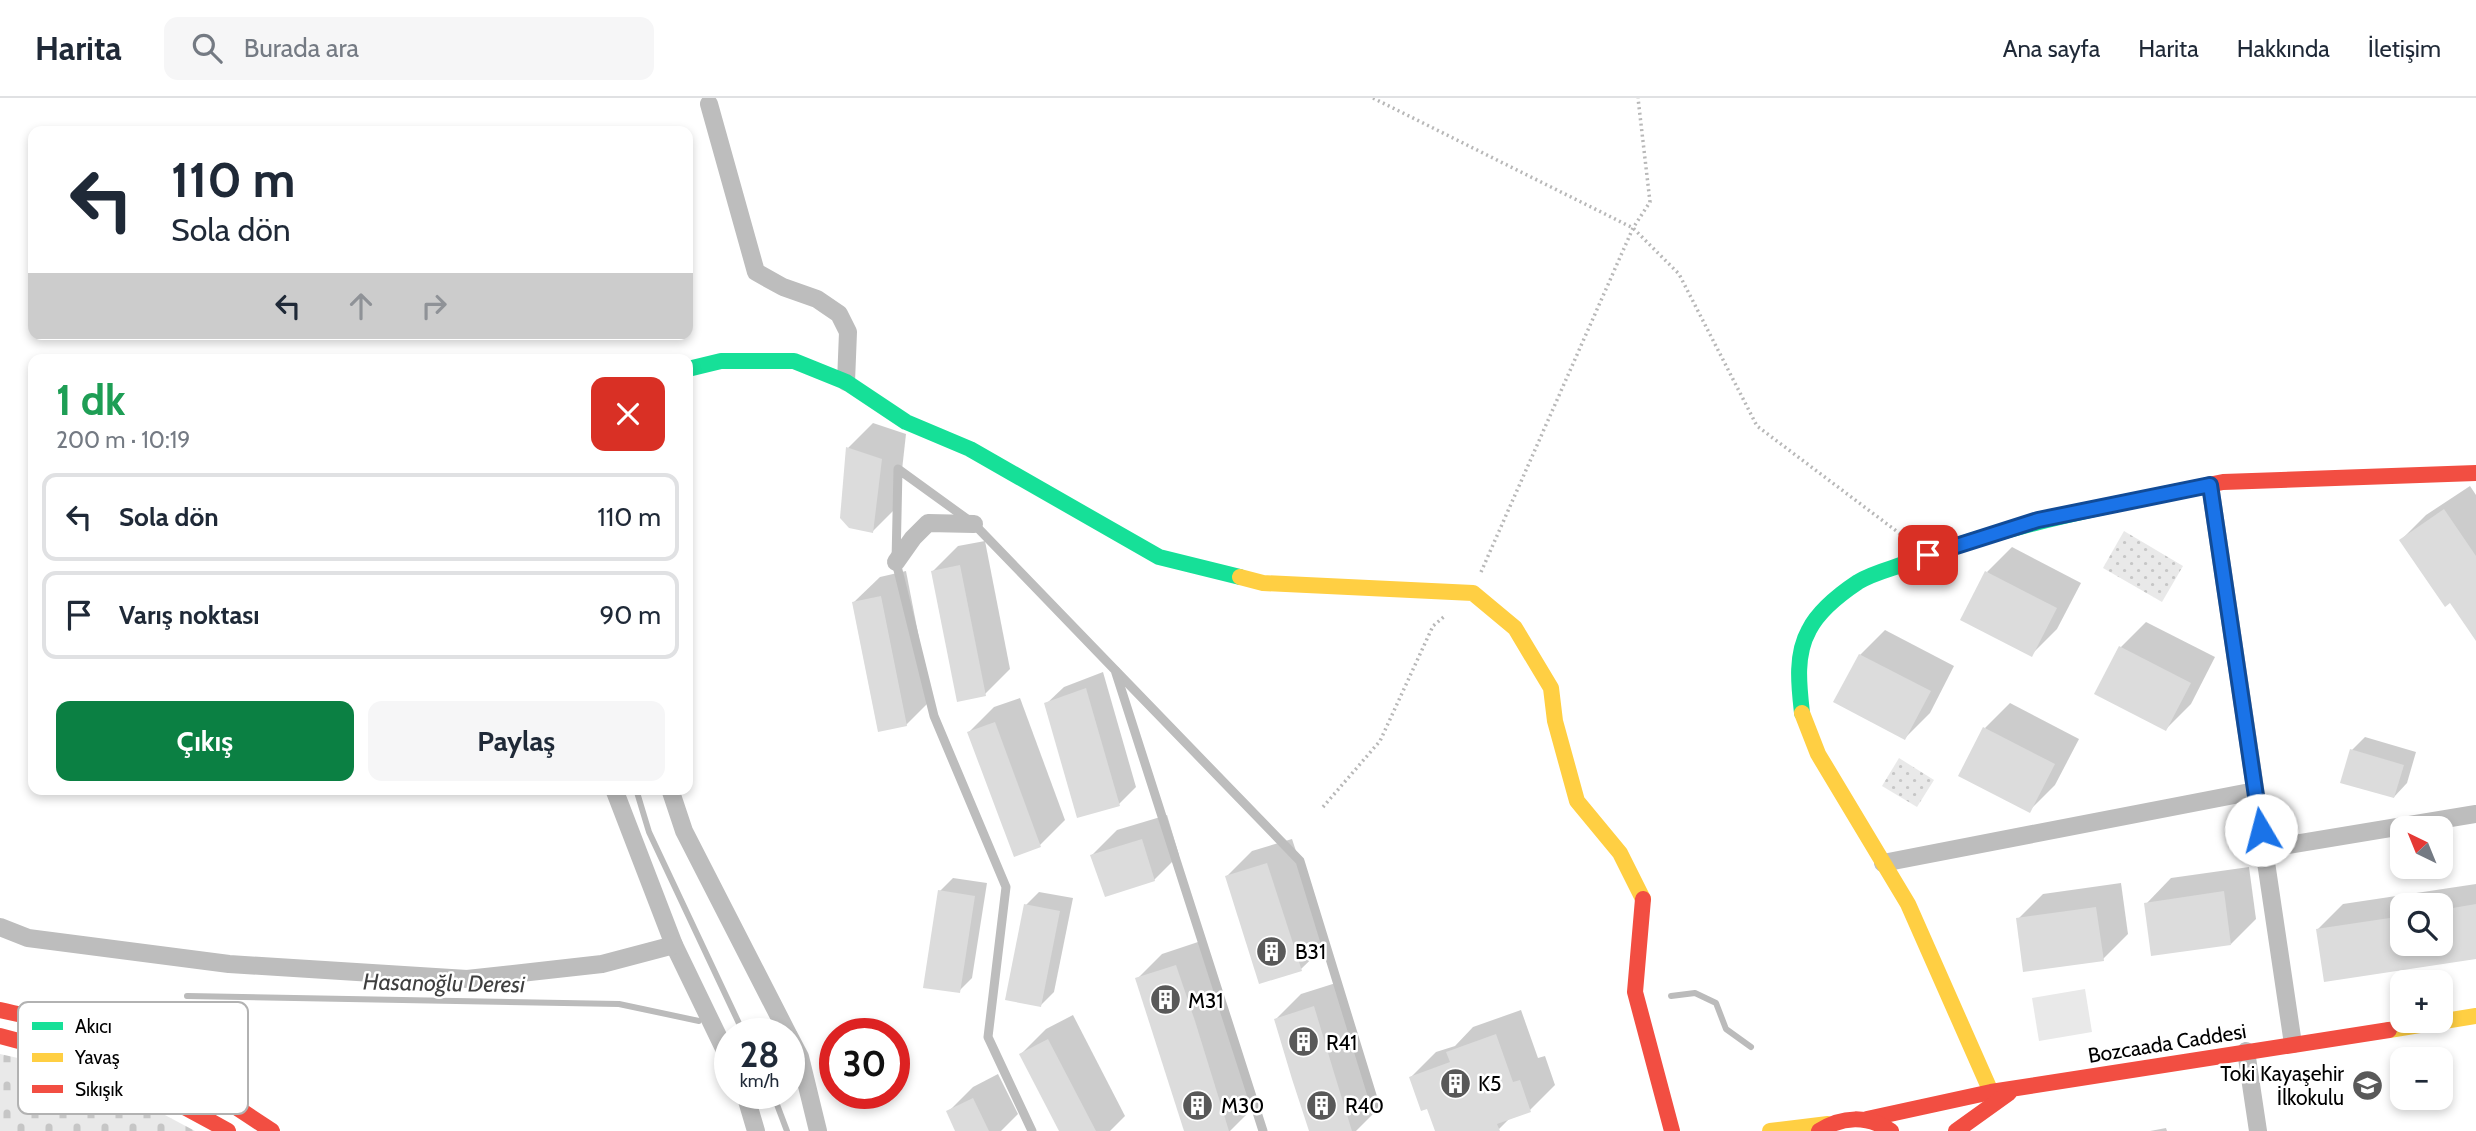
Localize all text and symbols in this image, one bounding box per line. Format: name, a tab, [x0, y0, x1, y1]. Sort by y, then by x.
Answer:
search box	[164, 17, 654, 80]
text: Harita	[35, 28, 122, 68]
icon: search	[188, 29, 226, 67]
text: Burada ara	[244, 32, 359, 64]
text: Ana sayfa	[2003, 34, 2100, 63]
text: Harita	[2138, 34, 2199, 63]
text: Hakkında	[2237, 34, 2330, 63]
text: İletişim	[2368, 34, 2441, 63]
text: 110 m	[171, 150, 295, 209]
icon: left	[56, 154, 147, 245]
text: Sola dön	[171, 210, 291, 249]
icon: left	[269, 287, 307, 325]
icon: ahead	[342, 287, 380, 325]
icon: right	[415, 287, 453, 325]
text: 1 dk	[56, 374, 125, 426]
button: close	[591, 377, 665, 451]
text: 200 m · 10:19	[56, 426, 190, 454]
icon: left	[60, 498, 98, 536]
text: Sola dön	[119, 501, 219, 533]
text: 110 m	[597, 501, 661, 533]
pin	[1898, 525, 1958, 585]
icon: arrive	[1909, 536, 1947, 574]
icon: arrive	[60, 596, 98, 634]
text: Varış noktası	[119, 599, 260, 631]
text: 90 m	[599, 599, 661, 631]
button: Çıkış	[56, 701, 354, 781]
button: Paylaş	[368, 701, 665, 781]
position arrow	[2224, 793, 2298, 867]
north arrow	[2390, 816, 2454, 878]
map controls	[2390, 816, 2453, 1110]
button: search	[2390, 893, 2453, 956]
building icon: B31	[1255, 934, 1289, 968]
place label: B31	[1295, 939, 1326, 964]
water label: Hasanoğlu Deresi	[363, 968, 526, 998]
button: +	[2390, 970, 2453, 1033]
building icon: M31	[1148, 983, 1182, 1017]
place label: M31	[1188, 988, 1223, 1013]
legend	[18, 1002, 248, 1114]
text: Akıcı	[75, 1015, 112, 1038]
speed limit sign: 30	[819, 1018, 910, 1109]
street label: Bozcaada Caddesi	[2086, 1018, 2248, 1068]
building icon: R41	[1286, 1025, 1320, 1059]
place label: R41	[1326, 1030, 1357, 1055]
text: 28	[740, 1033, 779, 1076]
text: Yavaş	[74, 1046, 120, 1069]
button: −	[2390, 1047, 2453, 1110]
place label: Toki Kayaşehir İlkokulu	[2220, 1061, 2344, 1110]
building icon: K5	[1438, 1066, 1472, 1100]
school or university icon: Toki Kayaşehir İlkokulu	[2350, 1068, 2384, 1102]
text: km/h	[740, 1070, 779, 1092]
place label: K5	[1478, 1071, 1501, 1096]
text: Sıkışık	[75, 1078, 123, 1101]
building icon: M30	[1181, 1088, 1215, 1122]
building icon: R40	[1305, 1088, 1339, 1122]
place label: M30	[1221, 1093, 1264, 1118]
place label: R40	[1345, 1093, 1384, 1118]

